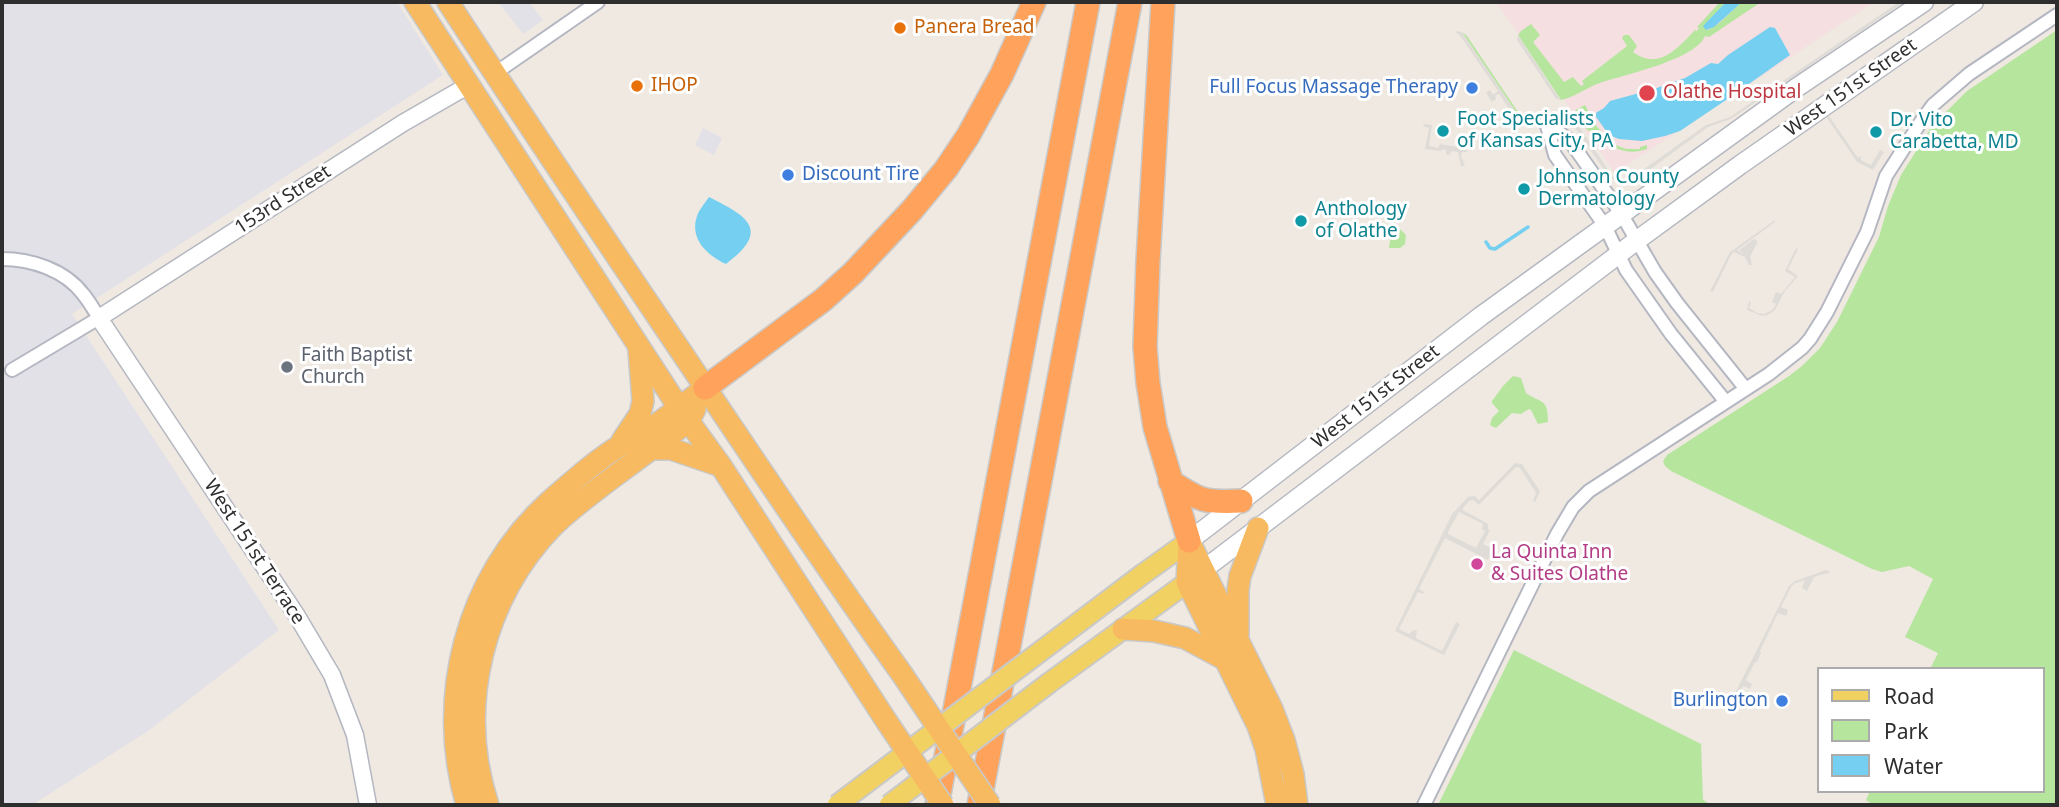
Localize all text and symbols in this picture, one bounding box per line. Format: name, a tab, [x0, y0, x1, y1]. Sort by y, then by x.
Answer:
place label: Panera Bread	[914, 17, 1035, 39]
marker: Panera Bread	[892, 20, 908, 36]
street label: West 151st Street	[1781, 34, 1921, 142]
place label: IHOP	[651, 75, 698, 97]
place label: Full Focus Massage Therapy	[1209, 77, 1458, 99]
marker: IHOP	[629, 78, 645, 94]
marker: Full Focus Massage Therapy	[1464, 80, 1480, 96]
place label: Olathe Hospital	[1663, 82, 1801, 104]
marker: Olathe Hospital	[1637, 83, 1657, 103]
place label: Foot Specialists of Kansas City, PA	[1457, 109, 1613, 153]
place label: Dr. Vito Carabetta, MD	[1890, 110, 2019, 154]
marker: Foot Specialists of Kansas City, PA	[1435, 123, 1451, 139]
marker: Dr. Vito Carabetta, MD	[1868, 124, 1884, 140]
street label: 153rd Street	[231, 161, 335, 239]
place label: Discount Tire	[802, 164, 919, 186]
marker: Discount Tire	[780, 167, 796, 183]
place label: Johnson County Dermatology	[1538, 167, 1679, 211]
marker: Johnson County Dermatology	[1516, 181, 1532, 197]
place label: Anthology of Olathe	[1315, 199, 1407, 243]
marker: Anthology of Olathe	[1293, 213, 1309, 229]
street label: West 151st Street	[1308, 340, 1444, 454]
place label: Faith Baptist Church	[301, 345, 412, 389]
marker: Faith Baptist Church	[279, 359, 295, 375]
street label: West 151st Terrace	[199, 475, 309, 629]
place label: La Quinta Inn & Suites Olathe	[1491, 542, 1628, 586]
marker: La Quinta Inn & Suites Olathe	[1469, 556, 1485, 572]
legend	[1818, 667, 2045, 793]
text: Road	[1884, 682, 1934, 710]
place label: Burlington	[1673, 690, 1768, 712]
marker: Burlington	[1774, 693, 1790, 709]
text: Park	[1884, 717, 1928, 745]
text: Water	[1884, 752, 1943, 780]

